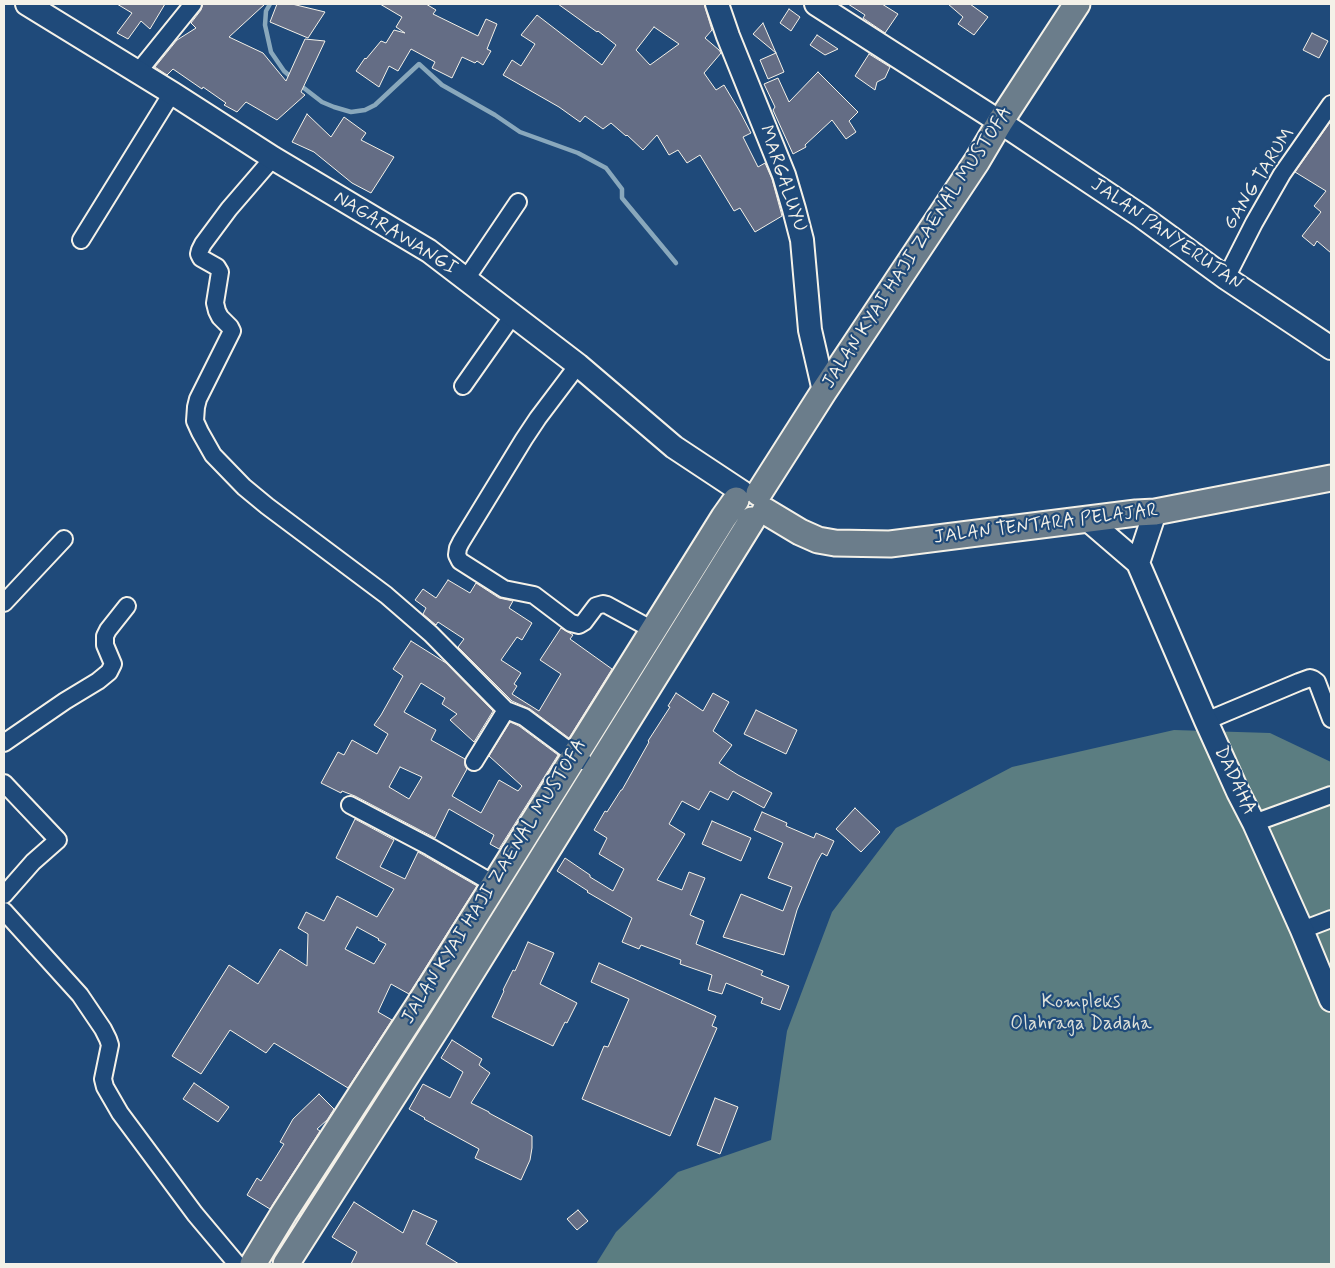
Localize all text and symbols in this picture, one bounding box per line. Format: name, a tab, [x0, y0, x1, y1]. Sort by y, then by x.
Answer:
street label: JALAN KYAI HAJI ZAENAL MUSTOFA	[818, 103, 1018, 393]
street label: MARGALUYU	[753, 123, 811, 235]
street label: GANG TARUM	[1220, 124, 1300, 234]
street label: JALAN PANYERUTAN	[1086, 174, 1246, 296]
street label: NAGARAWANGI	[329, 187, 461, 281]
street label: JALAN TENTARA PELAJAR	[933, 500, 1159, 550]
street label: JALAN KYAI HAJI ZAENAL MUSTOFA	[397, 735, 593, 1029]
street label: DADAHA	[1208, 743, 1260, 819]
park label: Kompleks Olahraga Dadaha	[1010, 992, 1152, 1036]

